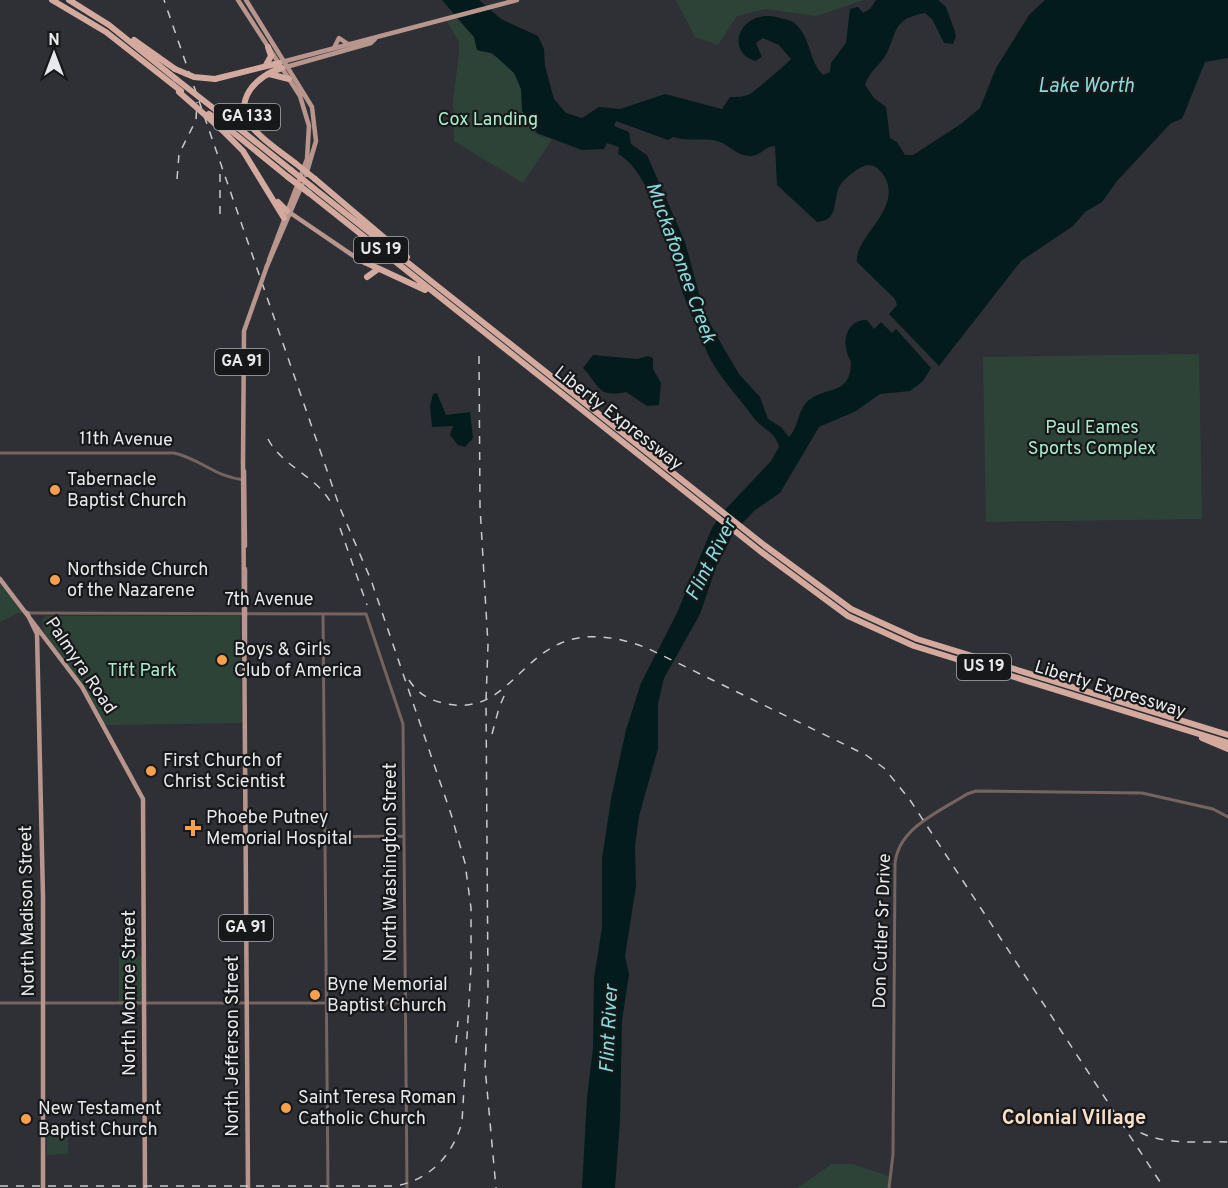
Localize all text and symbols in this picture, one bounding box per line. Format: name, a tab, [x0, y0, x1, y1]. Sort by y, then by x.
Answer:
north arrow	[24, 24, 84, 84]
text: N	[48, 31, 60, 51]
water label: Lake Worth	[1038, 74, 1134, 100]
road number: GA 133	[214, 104, 280, 130]
park label: Cox Landing	[438, 109, 538, 132]
water label: Muckafoonee Creek	[639, 179, 722, 348]
road number: US 19	[354, 237, 408, 263]
road number: GA 91	[215, 349, 269, 375]
street label: Liberty Expressway	[549, 362, 687, 476]
park label: Paul Eames Sports Complex	[1028, 417, 1156, 461]
street label: 11th Avenue	[79, 428, 173, 452]
place label: Tabernacle Baptist Church	[67, 469, 187, 513]
marker: Tabernacle Baptist Church	[48, 483, 62, 497]
water label: Flint River	[680, 513, 744, 605]
place label: Northside Church of the Nazarene	[67, 559, 208, 603]
marker: Northside Church of the Nazarene	[48, 573, 62, 587]
street label: 7th Avenue	[224, 589, 314, 612]
street label: Palmyra Road	[39, 613, 121, 719]
place label: Boys & Girls Club of America	[234, 639, 362, 683]
marker: Boys & Girls Club of America	[215, 653, 229, 667]
road number: US 19	[957, 654, 1011, 680]
street label: Liberty Expressway	[1032, 656, 1188, 724]
park label: Tift Park	[107, 660, 177, 683]
place label: First Church of Christ Scientist	[163, 750, 286, 794]
street label: North Washington Street	[380, 763, 403, 961]
marker: First Church of Christ Scientist	[144, 764, 158, 778]
place label: Phoebe Putney Memorial Hospital	[206, 807, 352, 851]
marker: Phoebe Putney Memorial Hospital	[184, 819, 202, 837]
street label: North Madison Street	[15, 825, 41, 997]
street label: Don Cutler Sr Drive	[869, 853, 897, 1009]
street label: North Monroe Street	[119, 910, 142, 1076]
road number: GA 91	[219, 915, 273, 941]
street label: North Jefferson Street	[222, 955, 245, 1137]
place label: Byne Memorial Baptist Church	[327, 974, 448, 1018]
water label: Flint River	[595, 983, 625, 1074]
marker: Byne Memorial Baptist Church	[308, 988, 322, 1002]
place label: Saint Teresa Roman Catholic Church	[298, 1087, 456, 1131]
place label: New Testament Baptist Church	[38, 1098, 162, 1142]
marker: Saint Teresa Roman Catholic Church	[279, 1101, 293, 1115]
district label: Colonial Village	[1002, 1106, 1146, 1132]
marker: New Testament Baptist Church	[19, 1112, 33, 1126]

